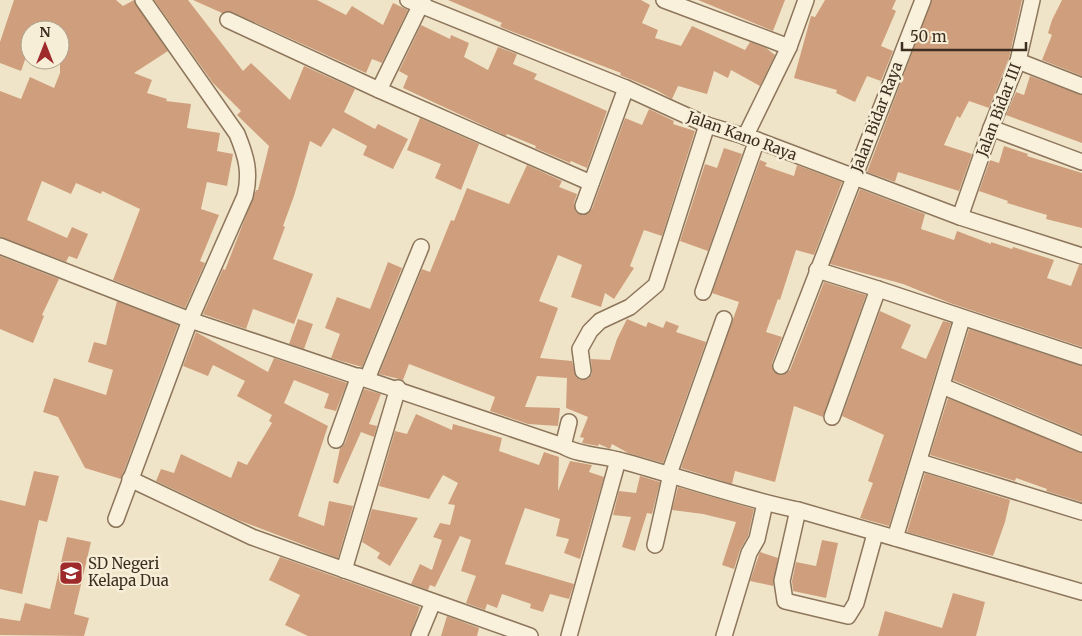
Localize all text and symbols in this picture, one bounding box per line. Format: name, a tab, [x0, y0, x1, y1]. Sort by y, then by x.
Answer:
north arrow	[20, 20, 70, 70]
scale bar	[902, 20, 1026, 52]
text: N	[39, 23, 51, 41]
text: 50 m	[910, 27, 947, 46]
street label: Jalan Bidar Raya	[846, 59, 906, 176]
street label: Jalan Bidar III	[972, 60, 1025, 160]
street label: Jalan Kano Raya	[684, 107, 800, 164]
place label: SD Negeri Kelapa Dua	[88, 554, 169, 590]
school or university icon: SD Negeri Kelapa Dua	[58, 560, 84, 586]

